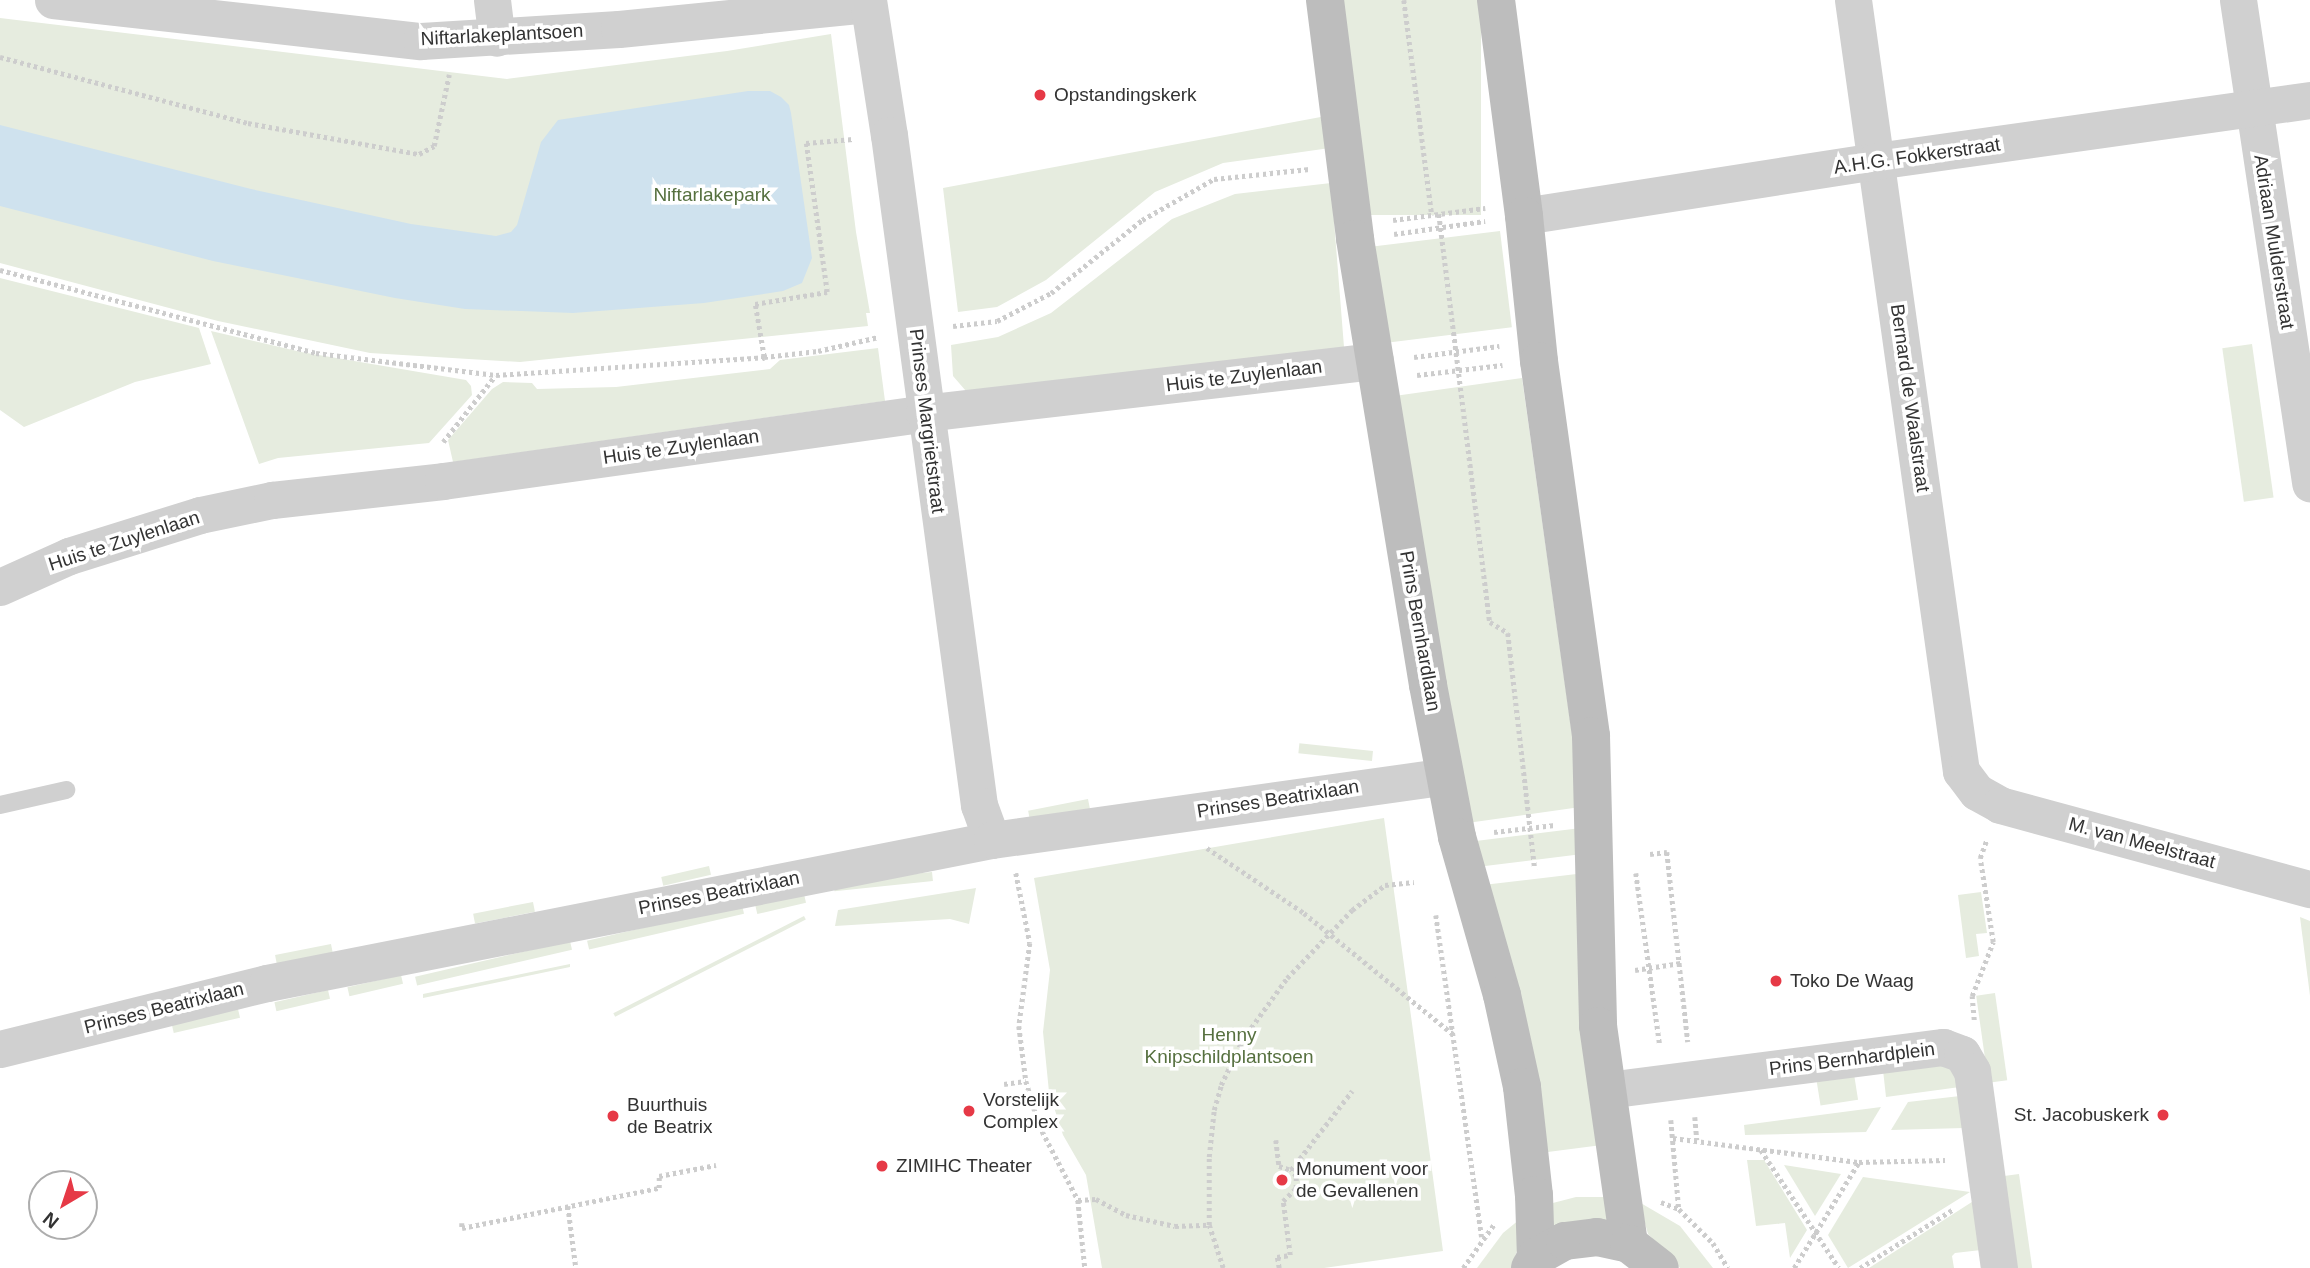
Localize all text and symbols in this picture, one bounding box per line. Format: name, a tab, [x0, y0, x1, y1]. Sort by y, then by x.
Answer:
street label: Niftarlakeplantsoen	[420, 19, 584, 51]
place label: Opstandingskerk	[1054, 84, 1197, 106]
marker: Opstandingskerk	[1032, 87, 1048, 103]
street label: A.H.G. Fokkerstraat	[1832, 133, 2002, 179]
street label: Adriaan Mulderstraat	[2249, 153, 2299, 331]
park label: Niftarlakepark	[653, 184, 771, 206]
street label: Bernard de Waalstraat	[1886, 303, 1934, 493]
street label: Prinses Margrietstraat	[904, 327, 950, 515]
street label: Huis te Zuylenlaan	[1165, 355, 1323, 397]
street label: Huis te Zuylenlaan	[601, 425, 761, 469]
street label: Huis te Zuylenlaan	[46, 506, 202, 576]
street label: Prins Bernhardlaan	[1395, 549, 1445, 713]
street label: Prinses Beatrixlaan	[1195, 775, 1361, 823]
street label: M. van Meelstraat	[2066, 812, 2218, 874]
street label: Prinses Beatrixlaan	[636, 866, 802, 920]
place label: Toko De Waag	[1790, 970, 1914, 992]
marker: Toko De Waag	[1768, 973, 1784, 989]
street label: Prinses Beatrixlaan	[82, 977, 246, 1039]
park label: Henny Knipschildplantsoen	[1144, 1024, 1314, 1068]
street label: Prins Bernhardplein	[1768, 1038, 1936, 1080]
place label: Vorstelijk Complex	[983, 1089, 1059, 1133]
place label: Buurthuis de Beatrix	[627, 1094, 713, 1138]
marker: Vorstelijk Complex	[961, 1103, 977, 1119]
place label: St. Jacobuskerk	[2014, 1104, 2149, 1126]
marker: St. Jacobuskerk	[2155, 1107, 2171, 1123]
marker: Buurthuis de Beatrix	[605, 1108, 621, 1124]
place label: ZIMIHC Theater	[896, 1155, 1032, 1177]
marker: ZIMIHC Theater	[874, 1158, 890, 1174]
place label: Monument voor de Gevallenen	[1296, 1158, 1428, 1202]
north arrow	[28, 1170, 98, 1240]
marker: Monument voor de Gevallenen	[1274, 1172, 1290, 1188]
text: N	[39, 1208, 63, 1233]

